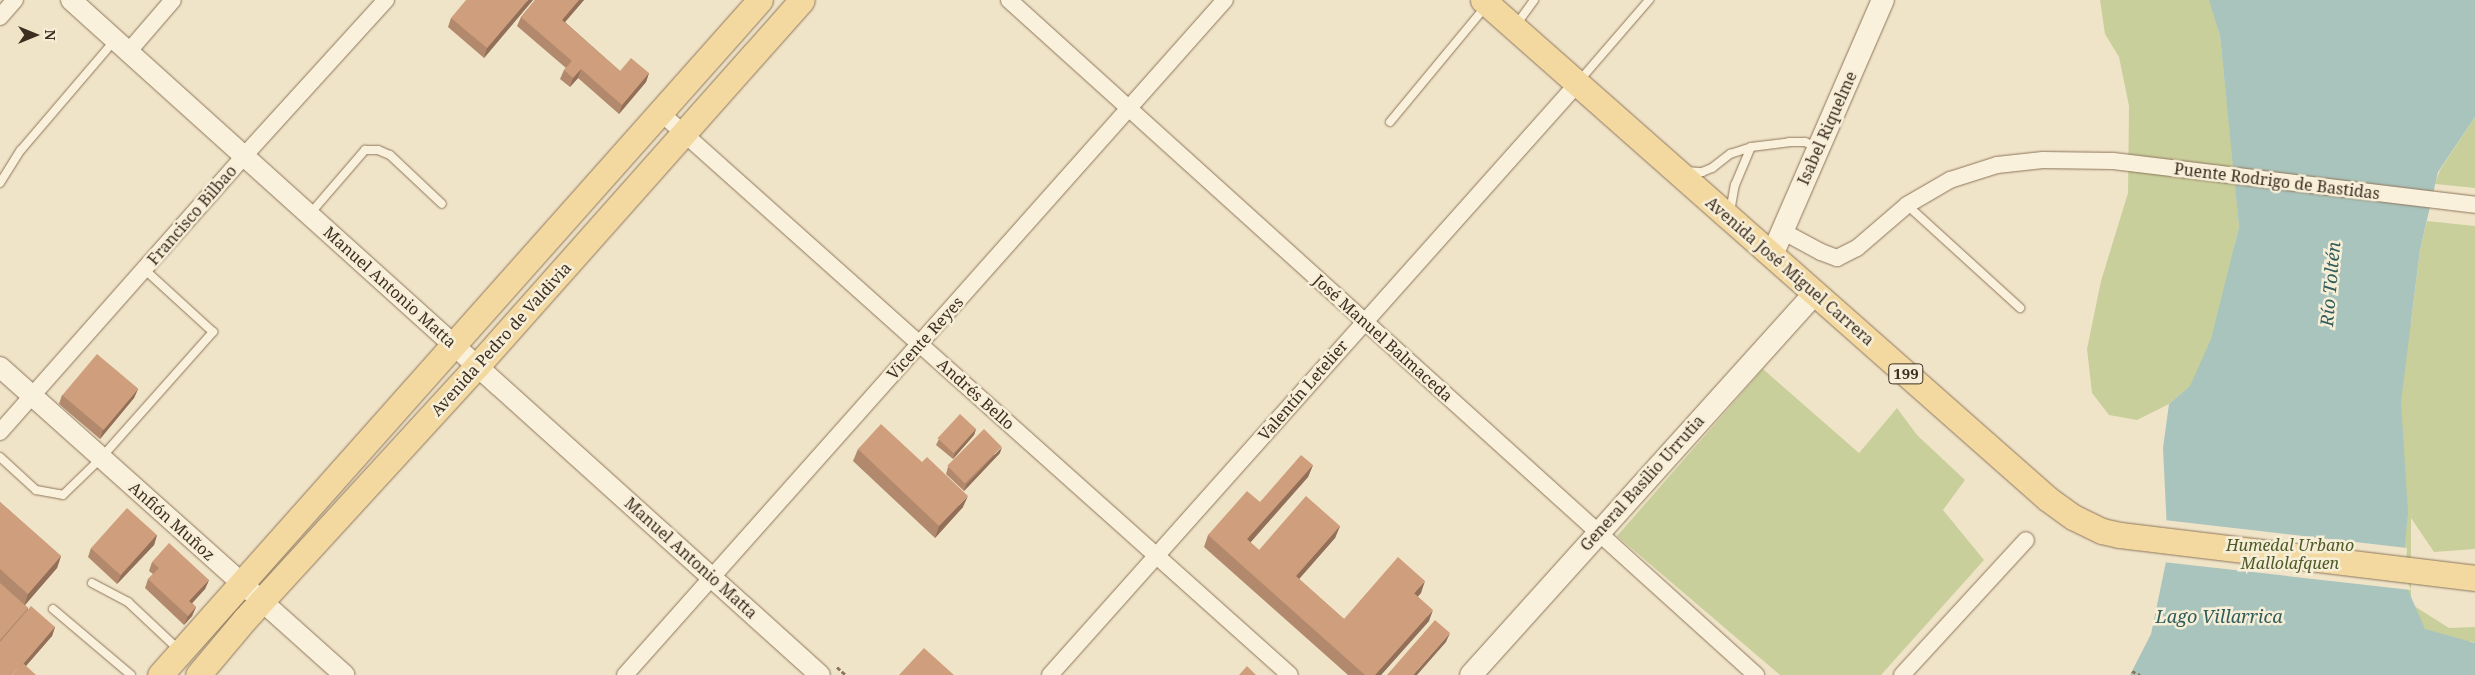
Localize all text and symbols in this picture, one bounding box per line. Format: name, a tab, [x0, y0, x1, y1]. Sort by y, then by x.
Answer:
north arrow	[10, 10, 60, 60]
text: N	[41, 29, 60, 41]
street label: Isabel Riquelme	[1793, 68, 1861, 188]
street label: Puente Rodrigo de Bastidas	[2173, 159, 2381, 203]
street label: Francisco Bilbao	[143, 161, 241, 269]
street label: Avenida José Miguel Carrera	[1702, 193, 1878, 349]
street label: Manuel Antonio Matta	[320, 222, 460, 352]
water label: Río Toltén	[2316, 241, 2344, 327]
street label: Avenida Pedro de Valdivia	[427, 258, 575, 420]
street label: José Manuel Balmaceda	[1309, 270, 1457, 406]
street label: Vicente Reyes	[883, 293, 967, 383]
street label: Valentín Letelier	[1254, 336, 1352, 444]
street label: Andrés Bello	[934, 354, 1018, 434]
road number: 199	[1887, 362, 1925, 386]
street label: General Basilio Urrutia	[1576, 411, 1708, 555]
street label: Anfión Muñoz	[125, 477, 219, 565]
street label: Manuel Antonio Matta	[621, 493, 761, 623]
park label: Humedal Urbano Mallolafquen	[2226, 535, 2354, 573]
water label: Lago Villarrica	[2155, 605, 2283, 627]

